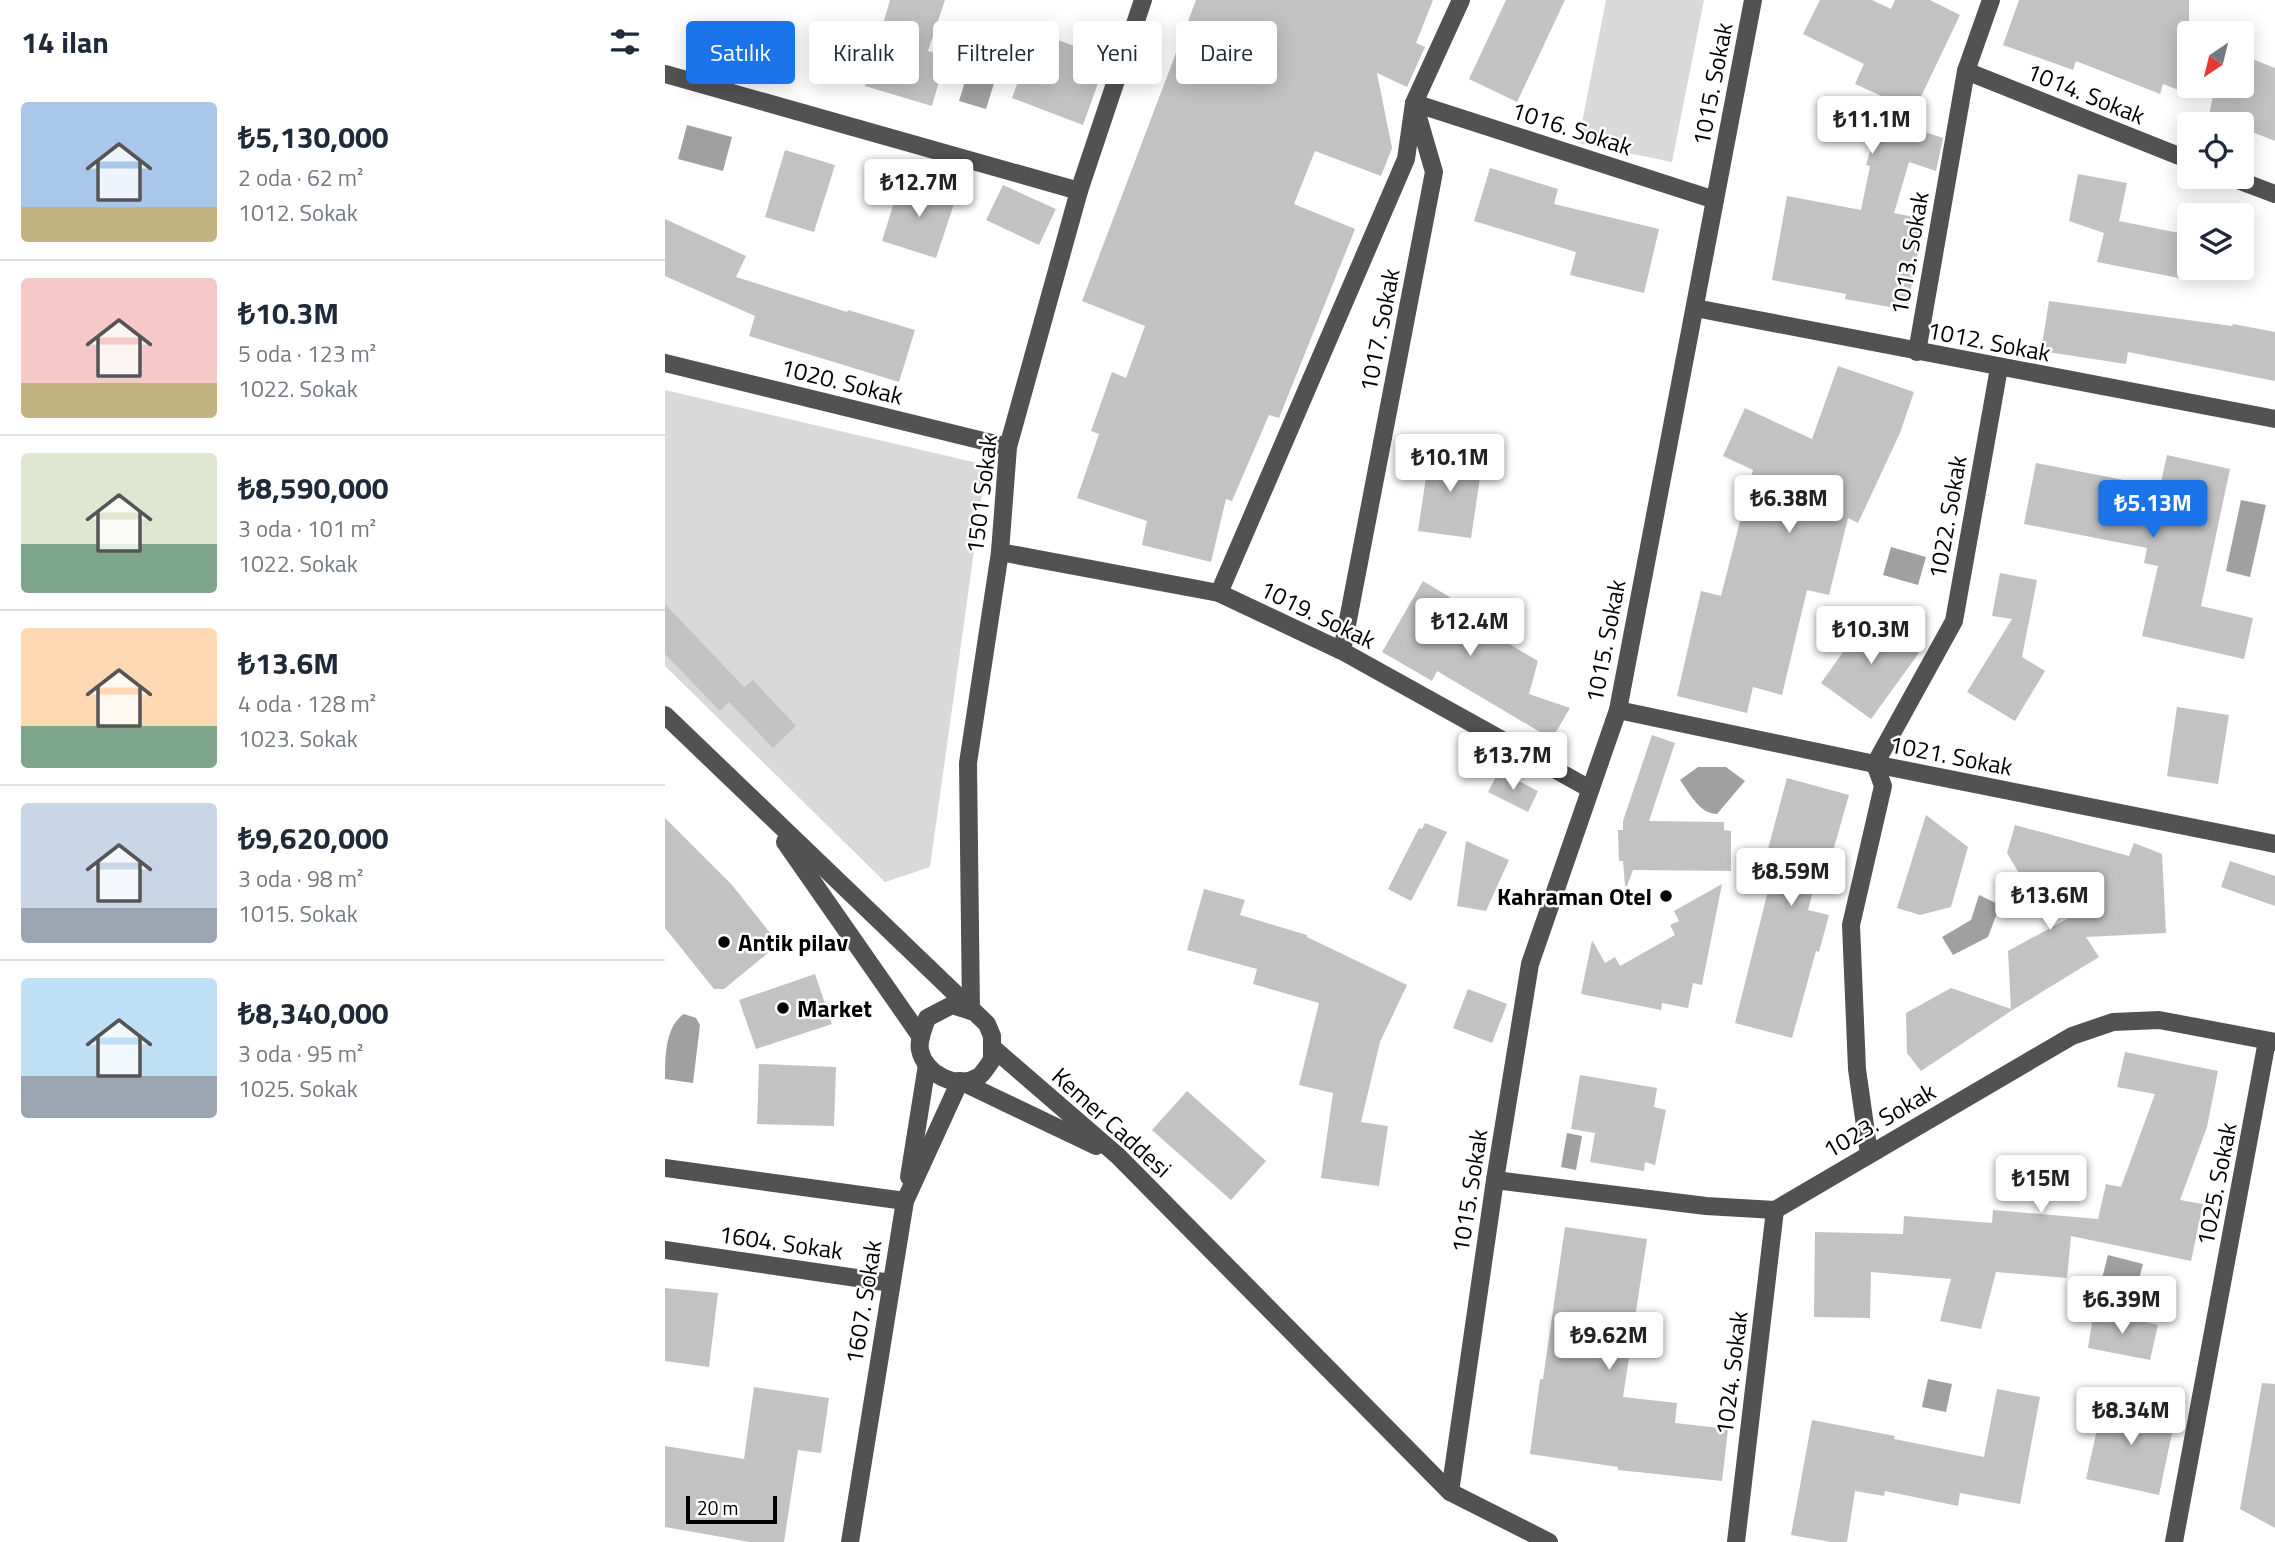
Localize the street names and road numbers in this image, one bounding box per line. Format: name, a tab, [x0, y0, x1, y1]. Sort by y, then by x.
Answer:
street label: 1015. Sokak	[1682, 19, 1742, 149]
street label: 1014. Sokak	[2021, 53, 2151, 133]
street label: 1016. Sokak	[1507, 92, 1637, 165]
street label: 1013. Sokak	[1880, 188, 1938, 318]
street label: 1017. Sokak	[1349, 265, 1409, 395]
street label: 1012. Sokak	[1924, 311, 2054, 371]
street label: 1020. Sokak	[777, 348, 907, 414]
street label: 1501 Sokak	[956, 432, 1006, 556]
street label: 1022. Sokak	[1918, 452, 1976, 582]
street label: 1019. Sokak	[1254, 570, 1382, 658]
street label: 1015. Sokak	[1575, 576, 1635, 706]
street label: 1021. Sokak	[1886, 725, 2016, 785]
street label: Kemer Caddesi	[1044, 1058, 1180, 1186]
street label: 1023. Sokak	[1816, 1073, 1942, 1167]
street label: 1025. Sokak	[2186, 1119, 2246, 1249]
street label: 1015. Sokak	[1441, 1126, 1497, 1255]
street label: 1604. Sokak	[717, 1215, 846, 1269]
street label: 1607. Sokak	[835, 1237, 891, 1366]
street label: 1024. Sokak	[1706, 1308, 1757, 1437]

